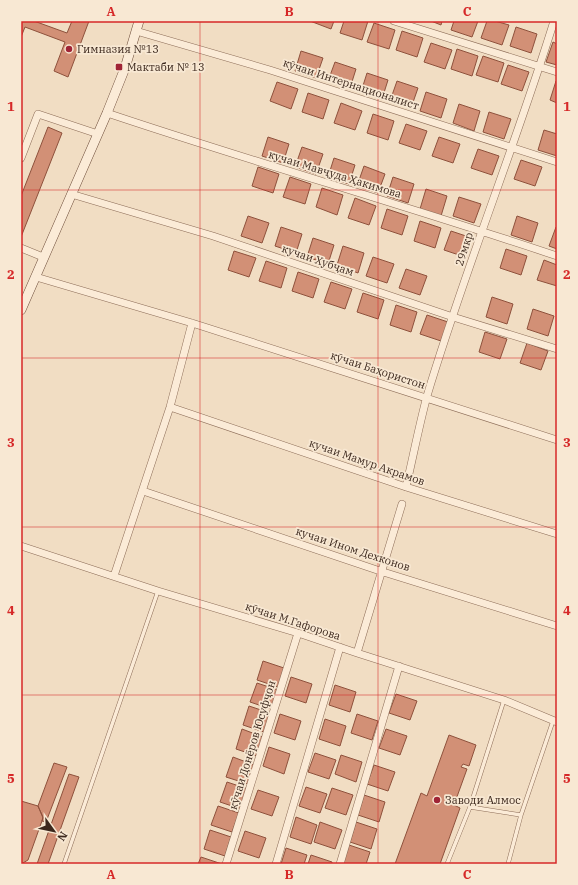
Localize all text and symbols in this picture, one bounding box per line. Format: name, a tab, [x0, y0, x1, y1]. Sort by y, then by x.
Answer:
text: A	[106, 3, 116, 20]
text: B	[284, 3, 294, 20]
text: C	[463, 3, 472, 20]
place label: Гимназия №13	[77, 42, 159, 56]
marker: Гимназия №13	[64, 44, 74, 54]
street label: кӯчаи Интернационалист	[281, 55, 421, 113]
place label: Мактаби № 13	[127, 60, 205, 74]
marker: Мактаби № 13	[114, 62, 124, 72]
text: 1	[7, 98, 15, 115]
text: 1	[563, 98, 571, 115]
street label: кучаи Мавҷуда Ҳакимова	[267, 147, 403, 201]
street label: 29мкр	[452, 230, 476, 268]
street label: кучаи Хубҷам	[280, 241, 356, 279]
text: 2	[7, 266, 15, 283]
text: 2	[563, 266, 571, 283]
street label: кӯчаи Баҳористон	[329, 348, 427, 392]
text: 3	[7, 434, 15, 451]
text: 3	[563, 434, 571, 451]
street label: кучаи Мамур Акрамов	[307, 436, 427, 488]
street label: кучаи Ином Дехконов	[294, 524, 412, 574]
street label: кӯчаи М.Гафорова	[244, 599, 342, 643]
text: 4	[7, 602, 15, 619]
text: 4	[563, 602, 571, 619]
street label: кӯчаи Донёров Юсуфҷон	[226, 679, 278, 811]
text: 5	[7, 770, 15, 787]
text: 5	[563, 770, 571, 787]
place label: Заводи Алмос	[445, 793, 521, 807]
marker: Заводи Алмос	[432, 795, 442, 805]
north arrow	[34, 811, 74, 851]
text: N	[54, 829, 71, 844]
text: A	[106, 866, 116, 883]
text: B	[284, 866, 294, 883]
text: C	[463, 866, 472, 883]

